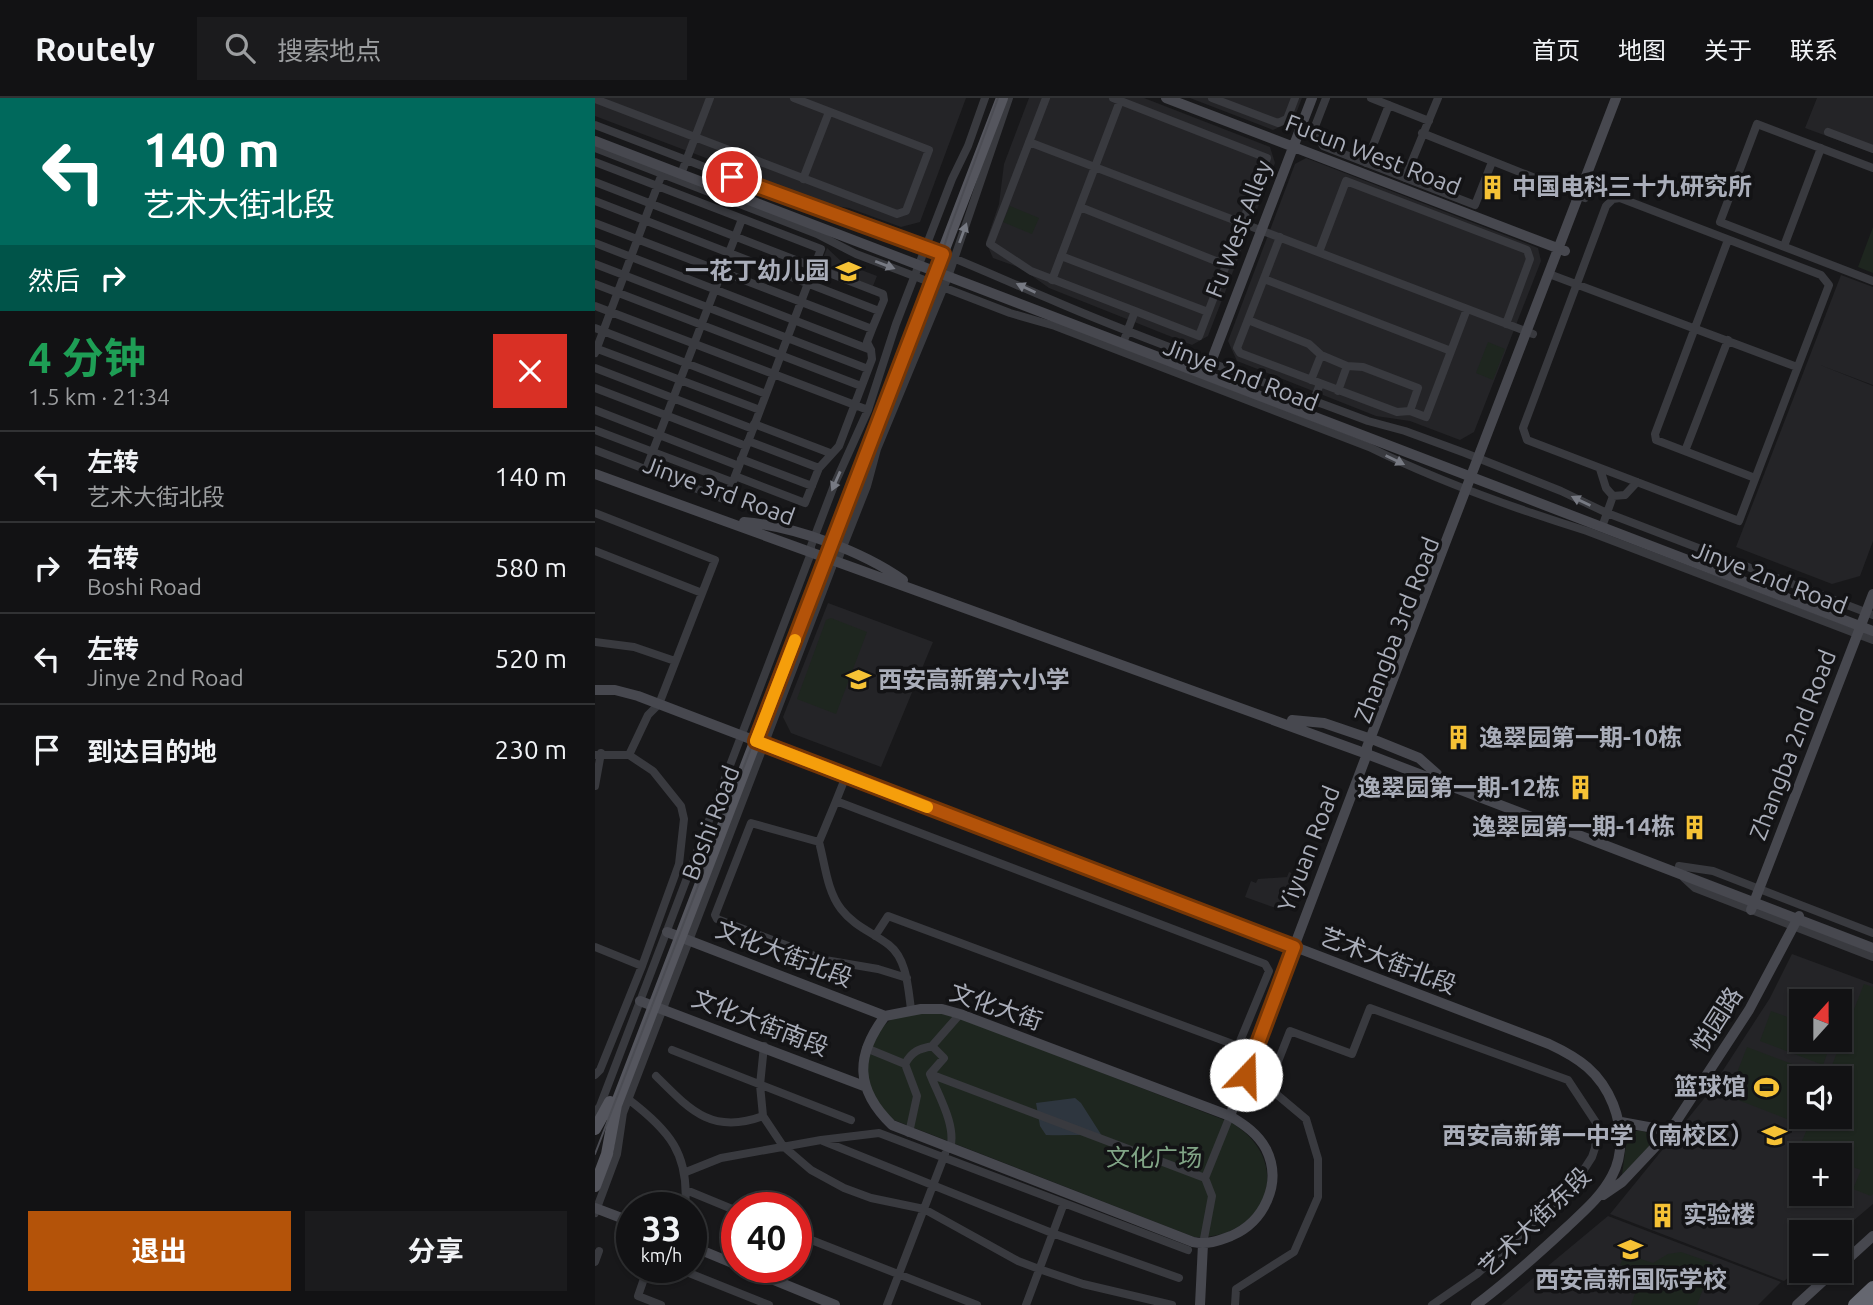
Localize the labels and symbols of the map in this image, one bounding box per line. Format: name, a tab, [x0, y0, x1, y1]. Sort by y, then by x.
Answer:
street label: Fucun West Road	[1282, 109, 1465, 200]
pin	[702, 147, 762, 207]
street label: Fu West Alley	[1200, 156, 1277, 301]
building icon: 中国电科三十九研究所	[1478, 173, 1506, 201]
place label: 中国电科三十九研究所	[1512, 173, 1752, 200]
one-way arrow	[957, 223, 968, 244]
place label: 一花丁幼儿园	[685, 257, 829, 284]
school or university icon: 一花丁幼儿园	[835, 257, 863, 285]
one-way arrow	[875, 260, 896, 271]
one-way arrow	[1016, 282, 1036, 294]
street label: Jinye 2nd Road	[1160, 333, 1322, 416]
street label: Jinye 3rd Road	[640, 451, 798, 530]
one-way arrow	[1385, 454, 1405, 465]
one-way arrow	[830, 471, 842, 491]
one-way arrow	[1571, 495, 1591, 506]
street label: Zhangba 3rd Road	[1349, 533, 1444, 726]
street label: Jinye 2nd Road	[1689, 536, 1851, 619]
street label: Zhangba 2nd Road	[1744, 646, 1841, 844]
school or university icon: 西安高新第六小学	[844, 666, 872, 694]
place label: 西安高新第六小学	[878, 666, 1070, 693]
building icon: 逸翠园第一期-10栋	[1445, 724, 1473, 752]
place label: 逸翠园第一期-10栋	[1479, 724, 1682, 751]
street label: Boshi Road	[676, 762, 745, 884]
place label: 逸翠园第一期-12栋	[1357, 774, 1560, 801]
building icon: 逸翠园第一期-12栋	[1566, 774, 1594, 802]
street label: Yiyuan Road	[1272, 782, 1345, 916]
place label: 逸翠园第一期-14栋	[1472, 813, 1675, 840]
building icon: 逸翠园第一期-14栋	[1681, 813, 1709, 841]
street label: 文化大街北段	[712, 915, 856, 992]
street label: 艺术大街北段	[1316, 922, 1460, 999]
street label: 文化大街	[946, 978, 1046, 1035]
street label: 悦园路	[1686, 982, 1748, 1057]
street label: 文化大街南段	[688, 984, 832, 1061]
north arrow	[1789, 989, 1851, 1052]
position arrow	[1209, 1038, 1283, 1112]
place label: 篮球馆	[1674, 1073, 1746, 1100]
sports icon: 篮球馆	[1752, 1073, 1780, 1101]
place label: 西安高新第一中学（南校区）	[1442, 1122, 1754, 1149]
school or university icon: 西安高新第一中学（南校区）	[1760, 1122, 1788, 1150]
park label: 文化广场	[1106, 1144, 1202, 1171]
street label: 艺术大街东段	[1473, 1162, 1596, 1281]
speed limit sign: 40	[721, 1192, 812, 1283]
building icon: 实验楼	[1649, 1201, 1677, 1229]
place label: 实验楼	[1683, 1201, 1755, 1228]
school or university icon: 西安高新国际学校	[1617, 1235, 1645, 1263]
place label: 西安高新国际学校	[1535, 1266, 1727, 1293]

